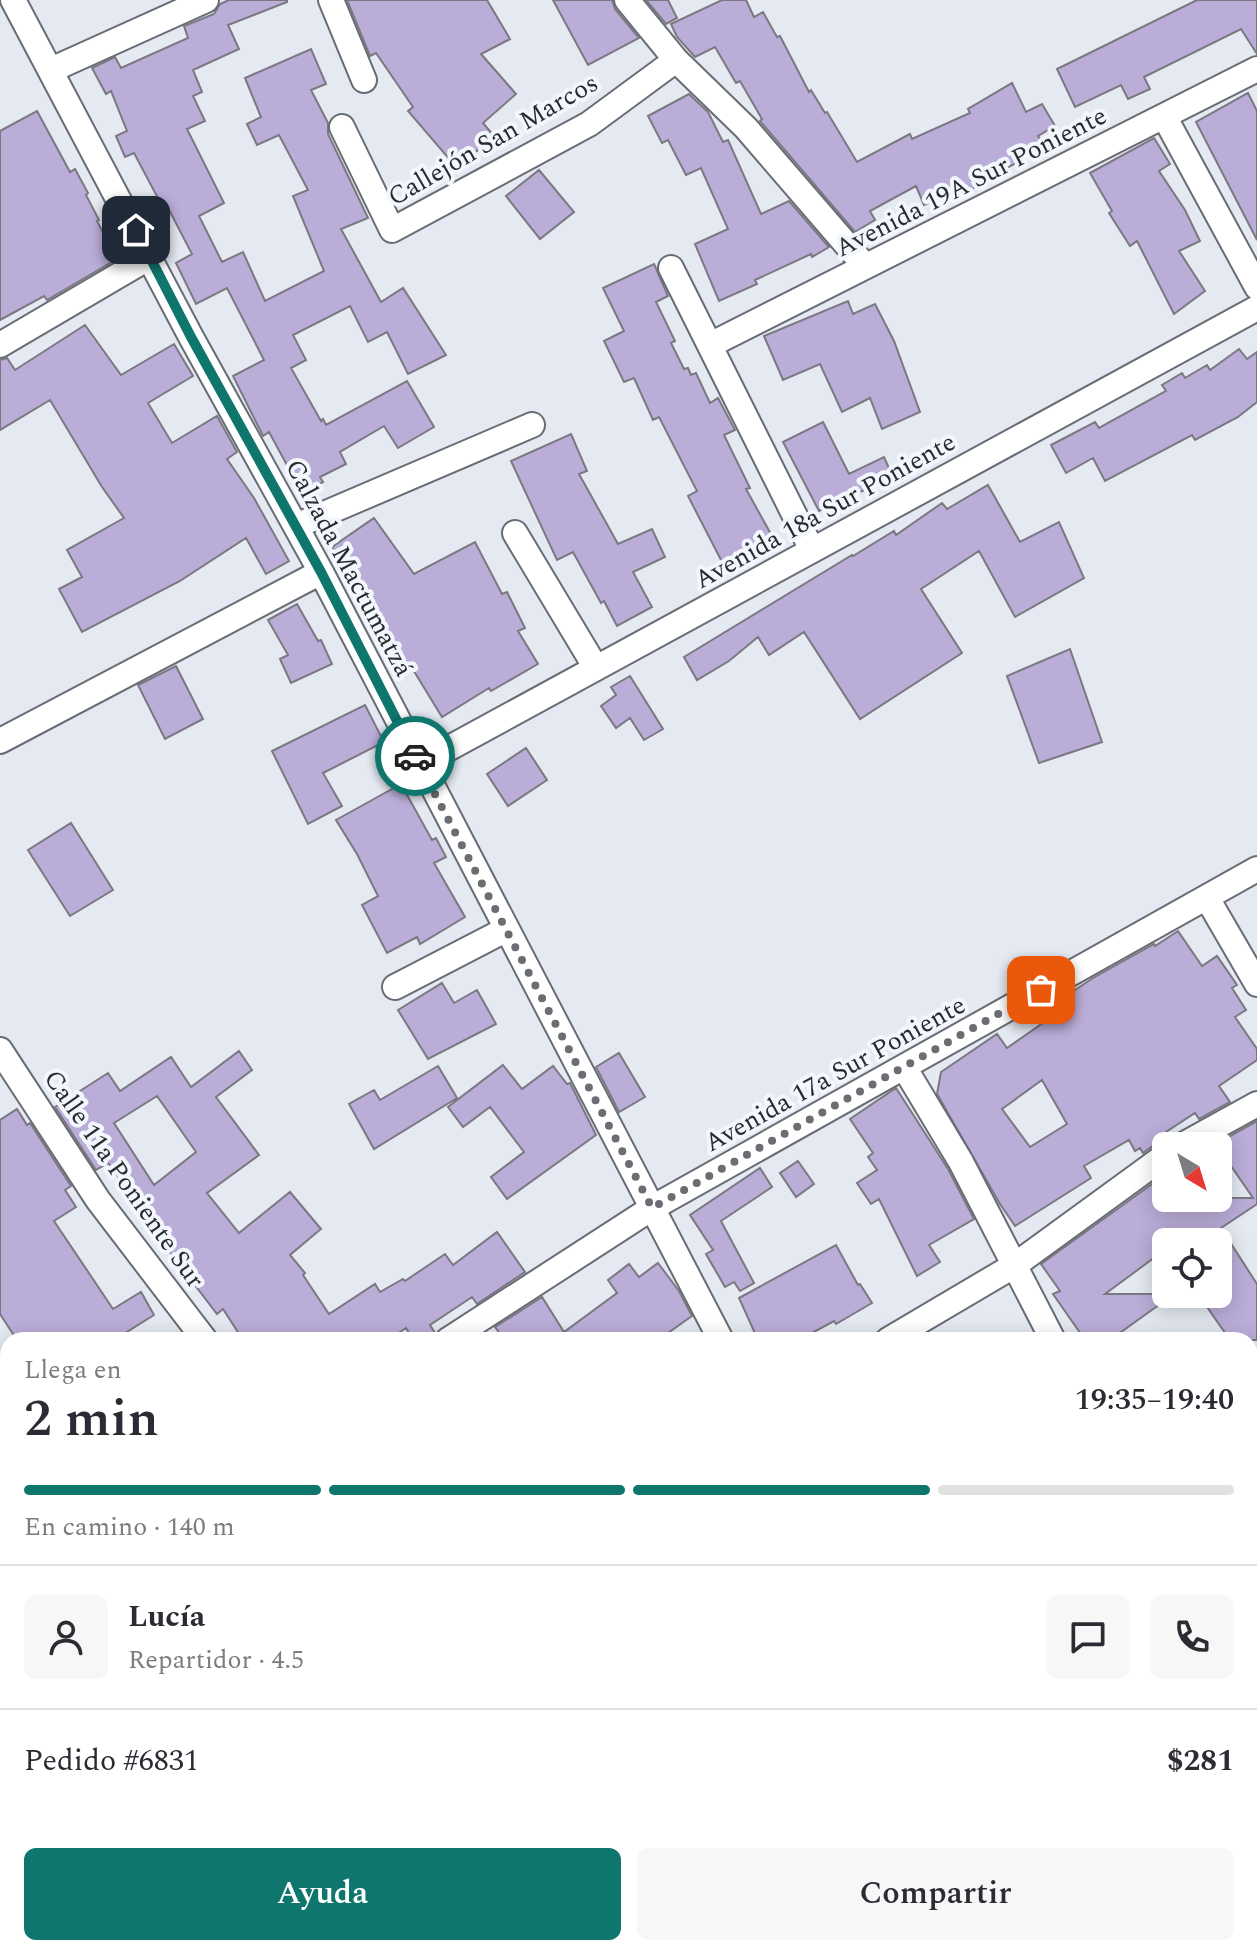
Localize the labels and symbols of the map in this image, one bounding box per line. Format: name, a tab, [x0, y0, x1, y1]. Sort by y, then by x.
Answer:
street label: Callejón San Marcos	[380, 63, 606, 217]
street label: Avenida 19A Sur Poniente	[828, 96, 1114, 268]
pin	[102, 196, 170, 264]
street label: Avenida 18a Sur Poniente	[687, 422, 963, 600]
street label: Calzada Mactumatzá	[275, 452, 423, 684]
courier	[375, 716, 455, 796]
pin	[1007, 956, 1075, 1024]
street label: Avenida 17a Sur Poniente	[697, 985, 973, 1163]
street label: Calle 11a Poniente Sur	[33, 1061, 215, 1297]
north arrow	[1152, 1132, 1232, 1212]

